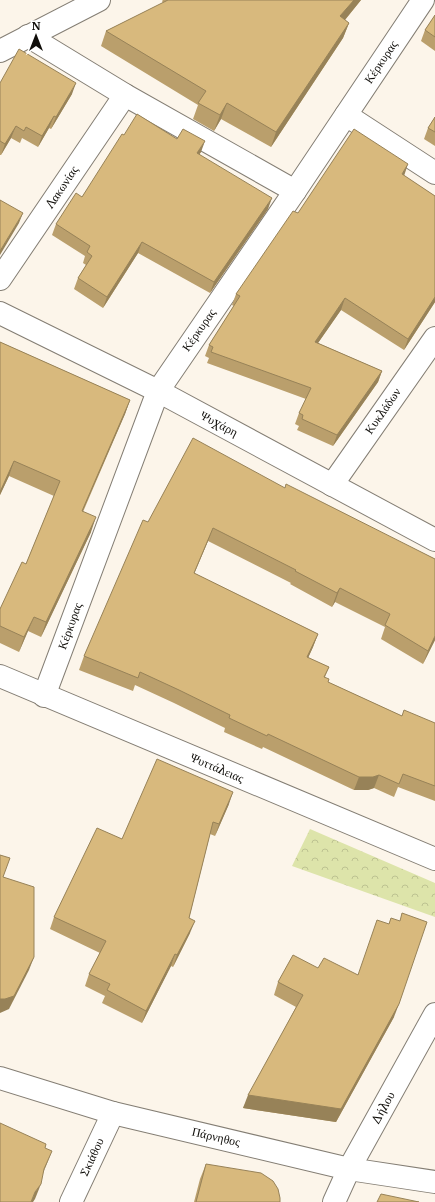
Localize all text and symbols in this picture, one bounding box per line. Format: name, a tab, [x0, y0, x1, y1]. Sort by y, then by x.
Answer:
north arrow	[16, 16, 56, 56]
text: N	[32, 19, 41, 33]
street label: Κέρκυρας	[361, 37, 401, 86]
street label: Λακωνίας	[41, 163, 81, 212]
street label: Κέρκυρας	[178, 305, 219, 354]
street label: Κυκλάδων	[361, 384, 404, 437]
street label: Ψυχάρη	[198, 407, 241, 440]
street label: Κέρκυρας	[54, 600, 85, 651]
street label: Ψυττάλειας	[188, 749, 247, 786]
street label: Δήλου	[367, 1089, 398, 1127]
street label: Πάρνηθος	[190, 1124, 242, 1149]
street label: Σκιάθου	[76, 1135, 107, 1178]

